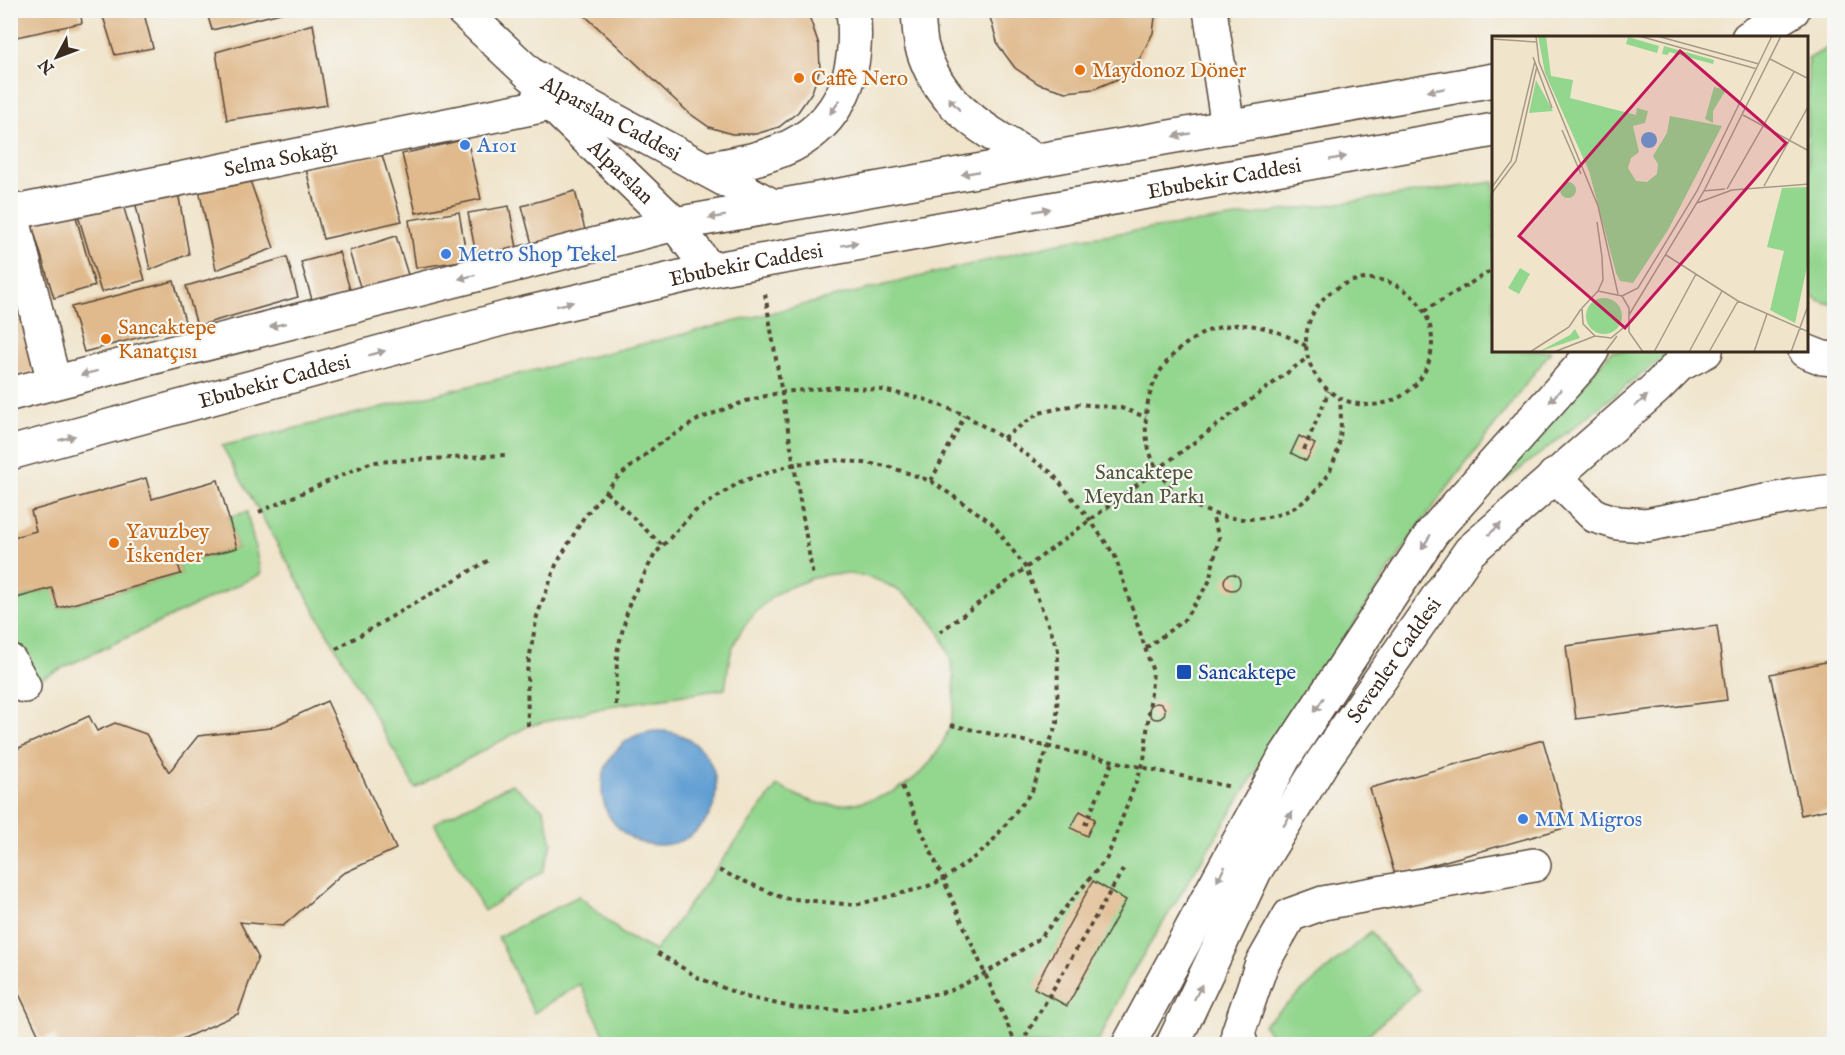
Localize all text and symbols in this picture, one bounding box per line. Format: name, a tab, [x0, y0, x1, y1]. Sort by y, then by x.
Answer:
north arrow	[27, 27, 87, 87]
inset map	[1492, 36, 1809, 352]
text: N	[35, 54, 60, 78]
place label: Maydonoz Döner	[1092, 58, 1247, 85]
marker: Maydonoz Döner	[1073, 63, 1087, 77]
place label: Caffè Nero	[811, 66, 908, 93]
street label: Alparslan Caddesi	[535, 70, 685, 169]
marker: Caffè Nero	[792, 71, 806, 85]
one-way arrow	[1427, 86, 1446, 95]
one-way arrow	[948, 97, 961, 112]
one-way arrow	[830, 99, 842, 114]
one-way arrow	[1173, 131, 1192, 140]
place label: A101	[476, 133, 517, 160]
street label: Alparslan	[581, 134, 659, 211]
street label: Selma Sokağı	[222, 135, 340, 185]
marker: A101	[458, 138, 472, 152]
street label: Ebubekir Caddesi	[1145, 153, 1304, 207]
one-way arrow	[1329, 153, 1348, 162]
one-way arrow	[960, 169, 979, 178]
one-way arrow	[1033, 205, 1052, 214]
one-way arrow	[708, 213, 727, 222]
street label: Ebubekir Caddesi	[667, 238, 825, 294]
one-way arrow	[841, 239, 860, 248]
place label: Metro Shop Tekel	[458, 242, 617, 269]
marker: Metro Shop Tekel	[439, 247, 453, 261]
one-way arrow	[457, 273, 475, 282]
one-way arrow	[556, 298, 574, 308]
place label: Sancaktepe Kanatçısı	[118, 315, 217, 366]
one-way arrow	[268, 321, 286, 330]
marker: Sancaktepe Kanatçısı	[99, 332, 113, 346]
one-way arrow	[368, 348, 386, 357]
street label: Ebubekir Caddesi	[196, 349, 353, 416]
one-way arrow	[79, 369, 97, 378]
one-way arrow	[1549, 388, 1562, 403]
one-way arrow	[1634, 394, 1649, 407]
one-way arrow	[58, 432, 76, 442]
park label: Sancaktepe Meydan Parkı	[1084, 460, 1204, 511]
place label: Yavuzbey İskender	[126, 519, 210, 570]
one-way arrow	[1487, 523, 1502, 536]
one-way arrow	[1421, 534, 1432, 550]
marker: Yavuzbey İskender	[107, 536, 121, 550]
street label: Sevenler Caddesi	[1342, 593, 1448, 729]
place label: Sancaktepe	[1198, 660, 1297, 687]
marker: Sancaktepe	[1175, 663, 1193, 681]
one-way arrow	[1313, 697, 1324, 713]
place label: MM Migros	[1535, 807, 1642, 834]
one-way arrow	[1282, 811, 1293, 827]
marker: MM Migros	[1516, 812, 1530, 826]
one-way arrow	[1216, 866, 1226, 883]
one-way arrow	[1193, 983, 1202, 1000]

